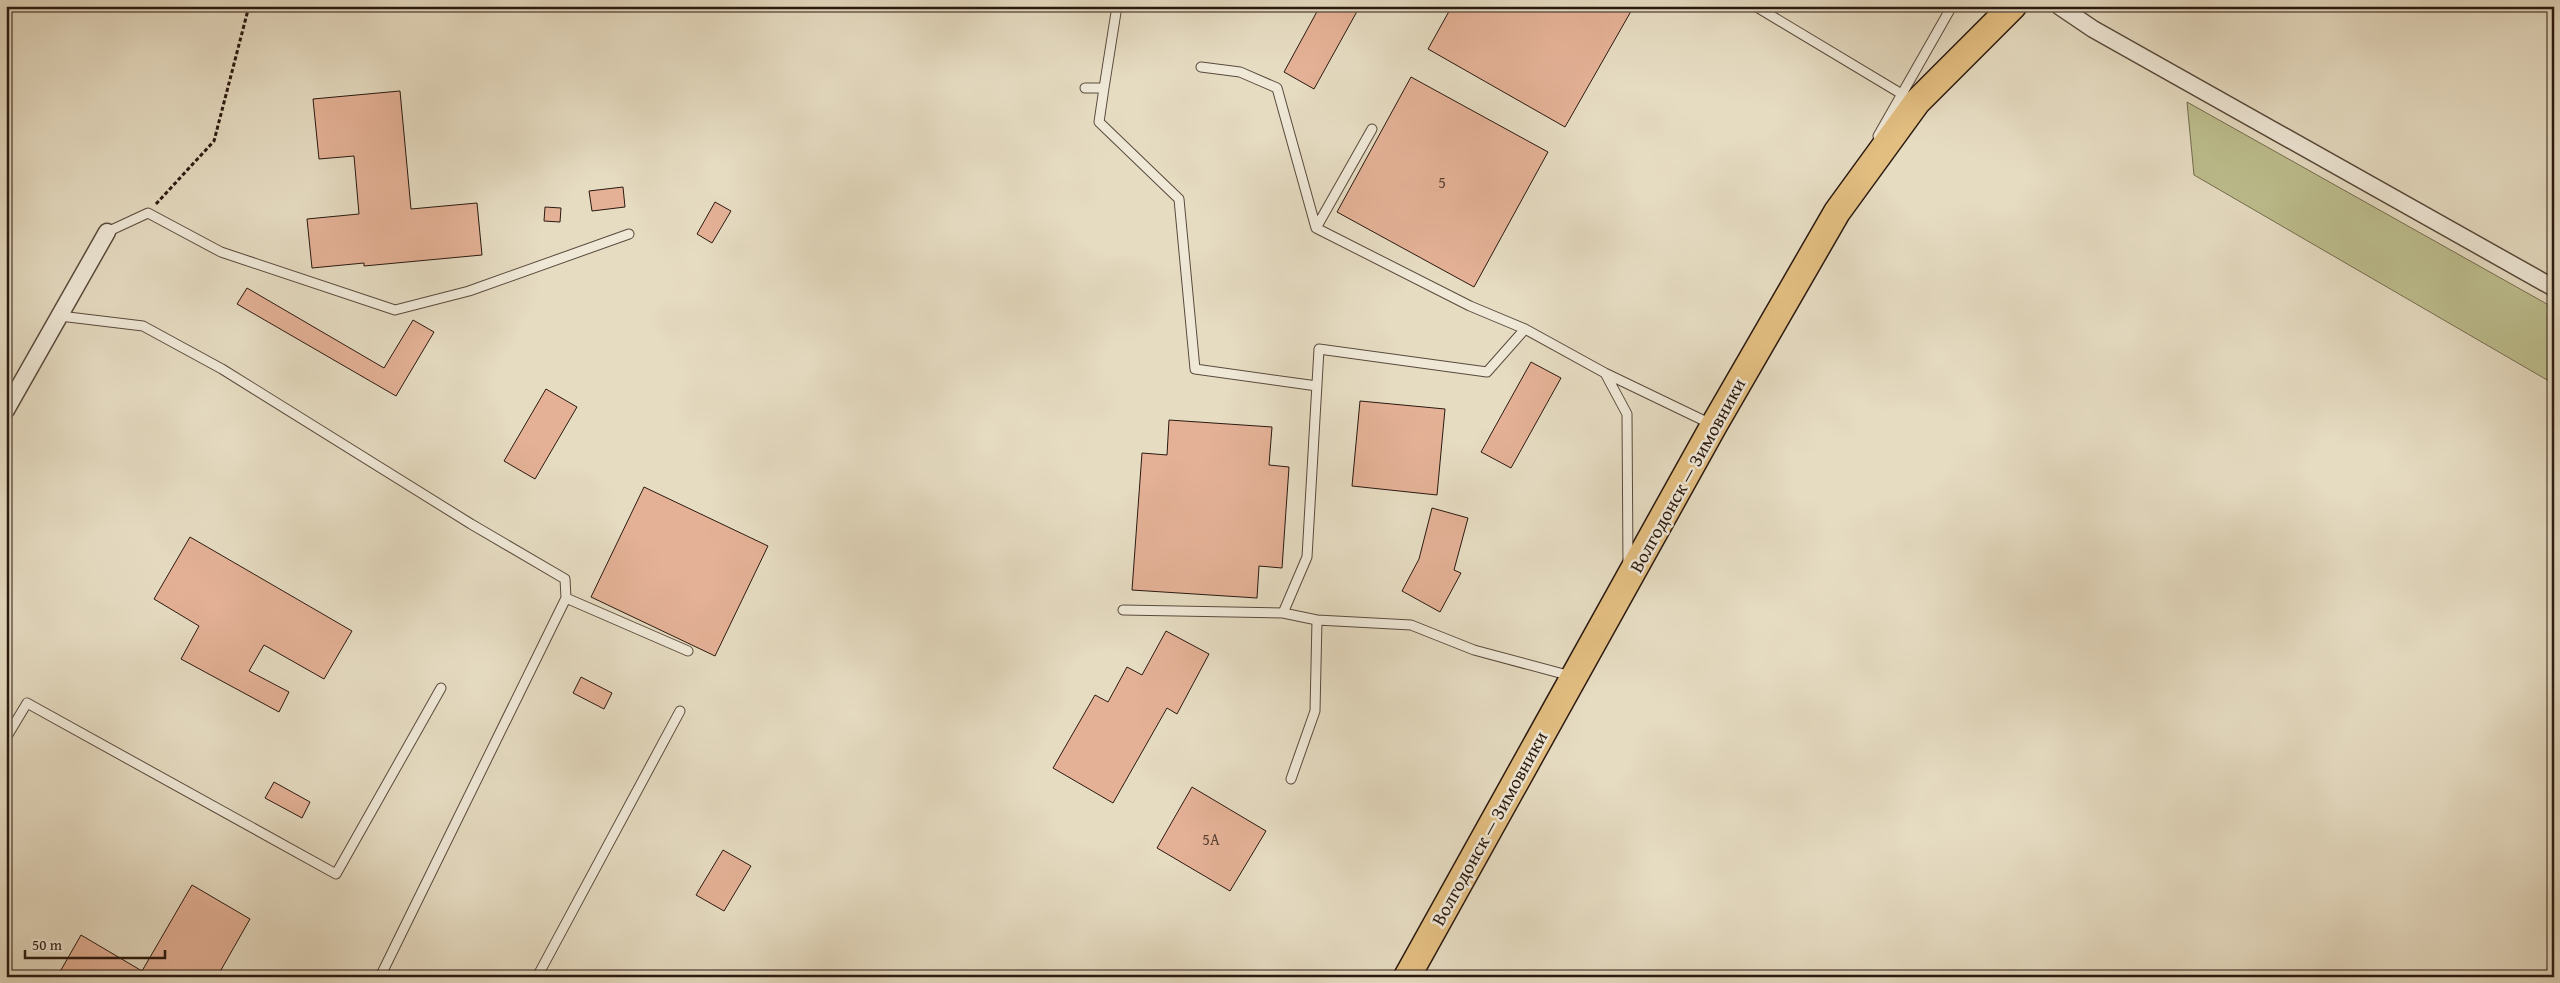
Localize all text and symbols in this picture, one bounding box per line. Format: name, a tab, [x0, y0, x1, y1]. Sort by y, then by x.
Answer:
house number: 5	[1438, 170, 1446, 194]
street label: Волгодонск — Зимовники	[1622, 373, 1752, 577]
street label: Волгодонск — Зимовники	[1424, 726, 1554, 930]
house number: 5А	[1202, 827, 1220, 851]
scale bar	[25, 928, 165, 960]
text: 50 m	[32, 934, 63, 955]

